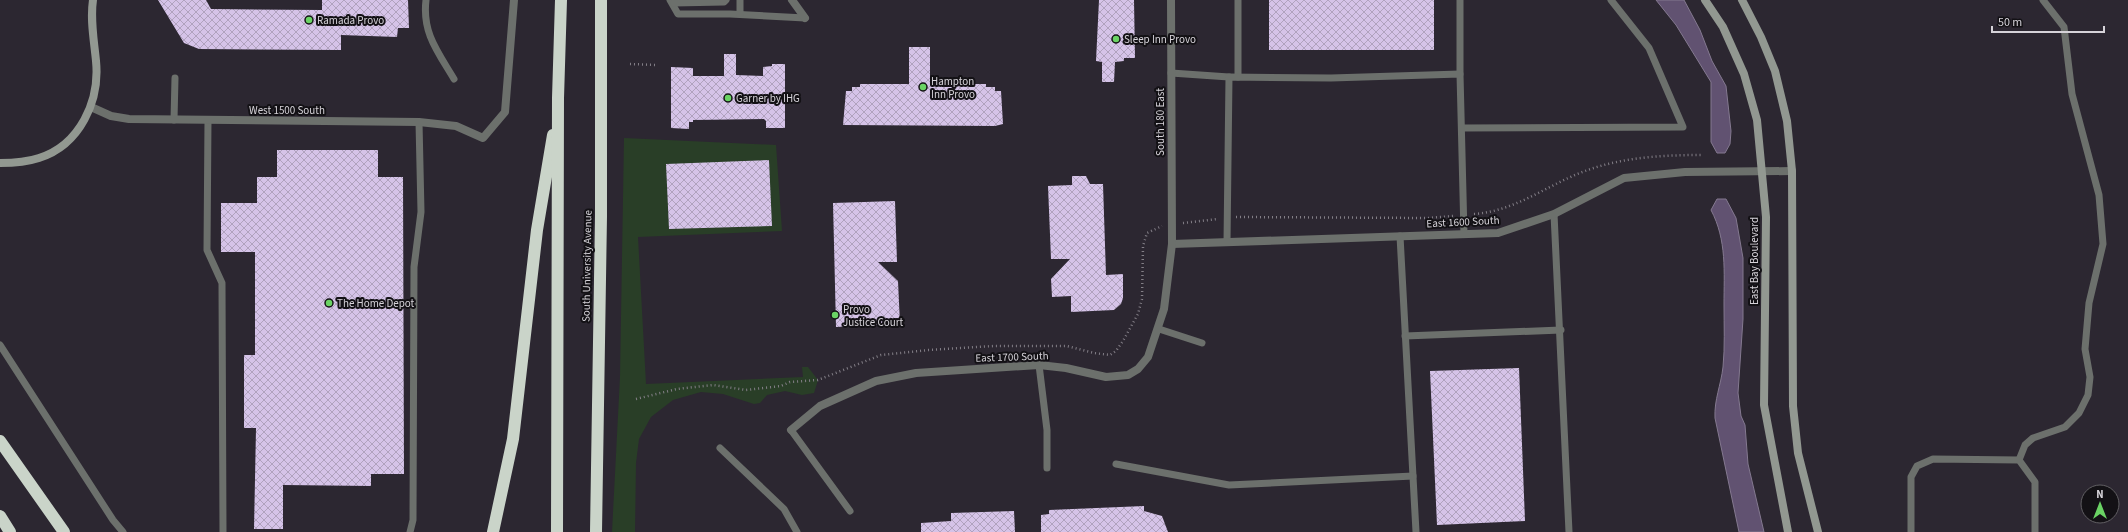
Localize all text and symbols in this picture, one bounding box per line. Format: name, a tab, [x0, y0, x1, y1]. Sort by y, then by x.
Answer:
scale bar	[1992, 8, 2104, 34]
place label: Ramada Provo	[317, 13, 384, 28]
text: 50 m	[1998, 14, 2022, 31]
marker: Ramada Provo	[304, 15, 314, 25]
place label: Sleep Inn Provo	[1124, 32, 1196, 47]
marker: Sleep Inn Provo	[1111, 34, 1121, 44]
place label: Hampton Inn Provo	[931, 74, 975, 102]
marker: Hampton Inn Provo	[918, 82, 928, 92]
street label: South 180 East	[1153, 88, 1168, 156]
place label: Garner by IHG	[736, 91, 800, 106]
marker: Garner by IHG	[723, 93, 733, 103]
street label: West 1500 South	[249, 103, 325, 118]
street label: South University Avenue	[579, 209, 595, 322]
street label: East 1600 South	[1426, 213, 1500, 231]
street label: East Bay Boulevard	[1747, 217, 1762, 305]
place label: The Home Depot	[337, 296, 415, 311]
marker: The Home Depot	[324, 298, 334, 308]
place label: Provo Justice Court	[843, 302, 904, 330]
marker: Provo Justice Court	[830, 310, 840, 320]
street label: East 1700 South	[975, 348, 1049, 366]
north arrow	[2080, 484, 2120, 524]
text: N	[2096, 487, 2104, 502]

